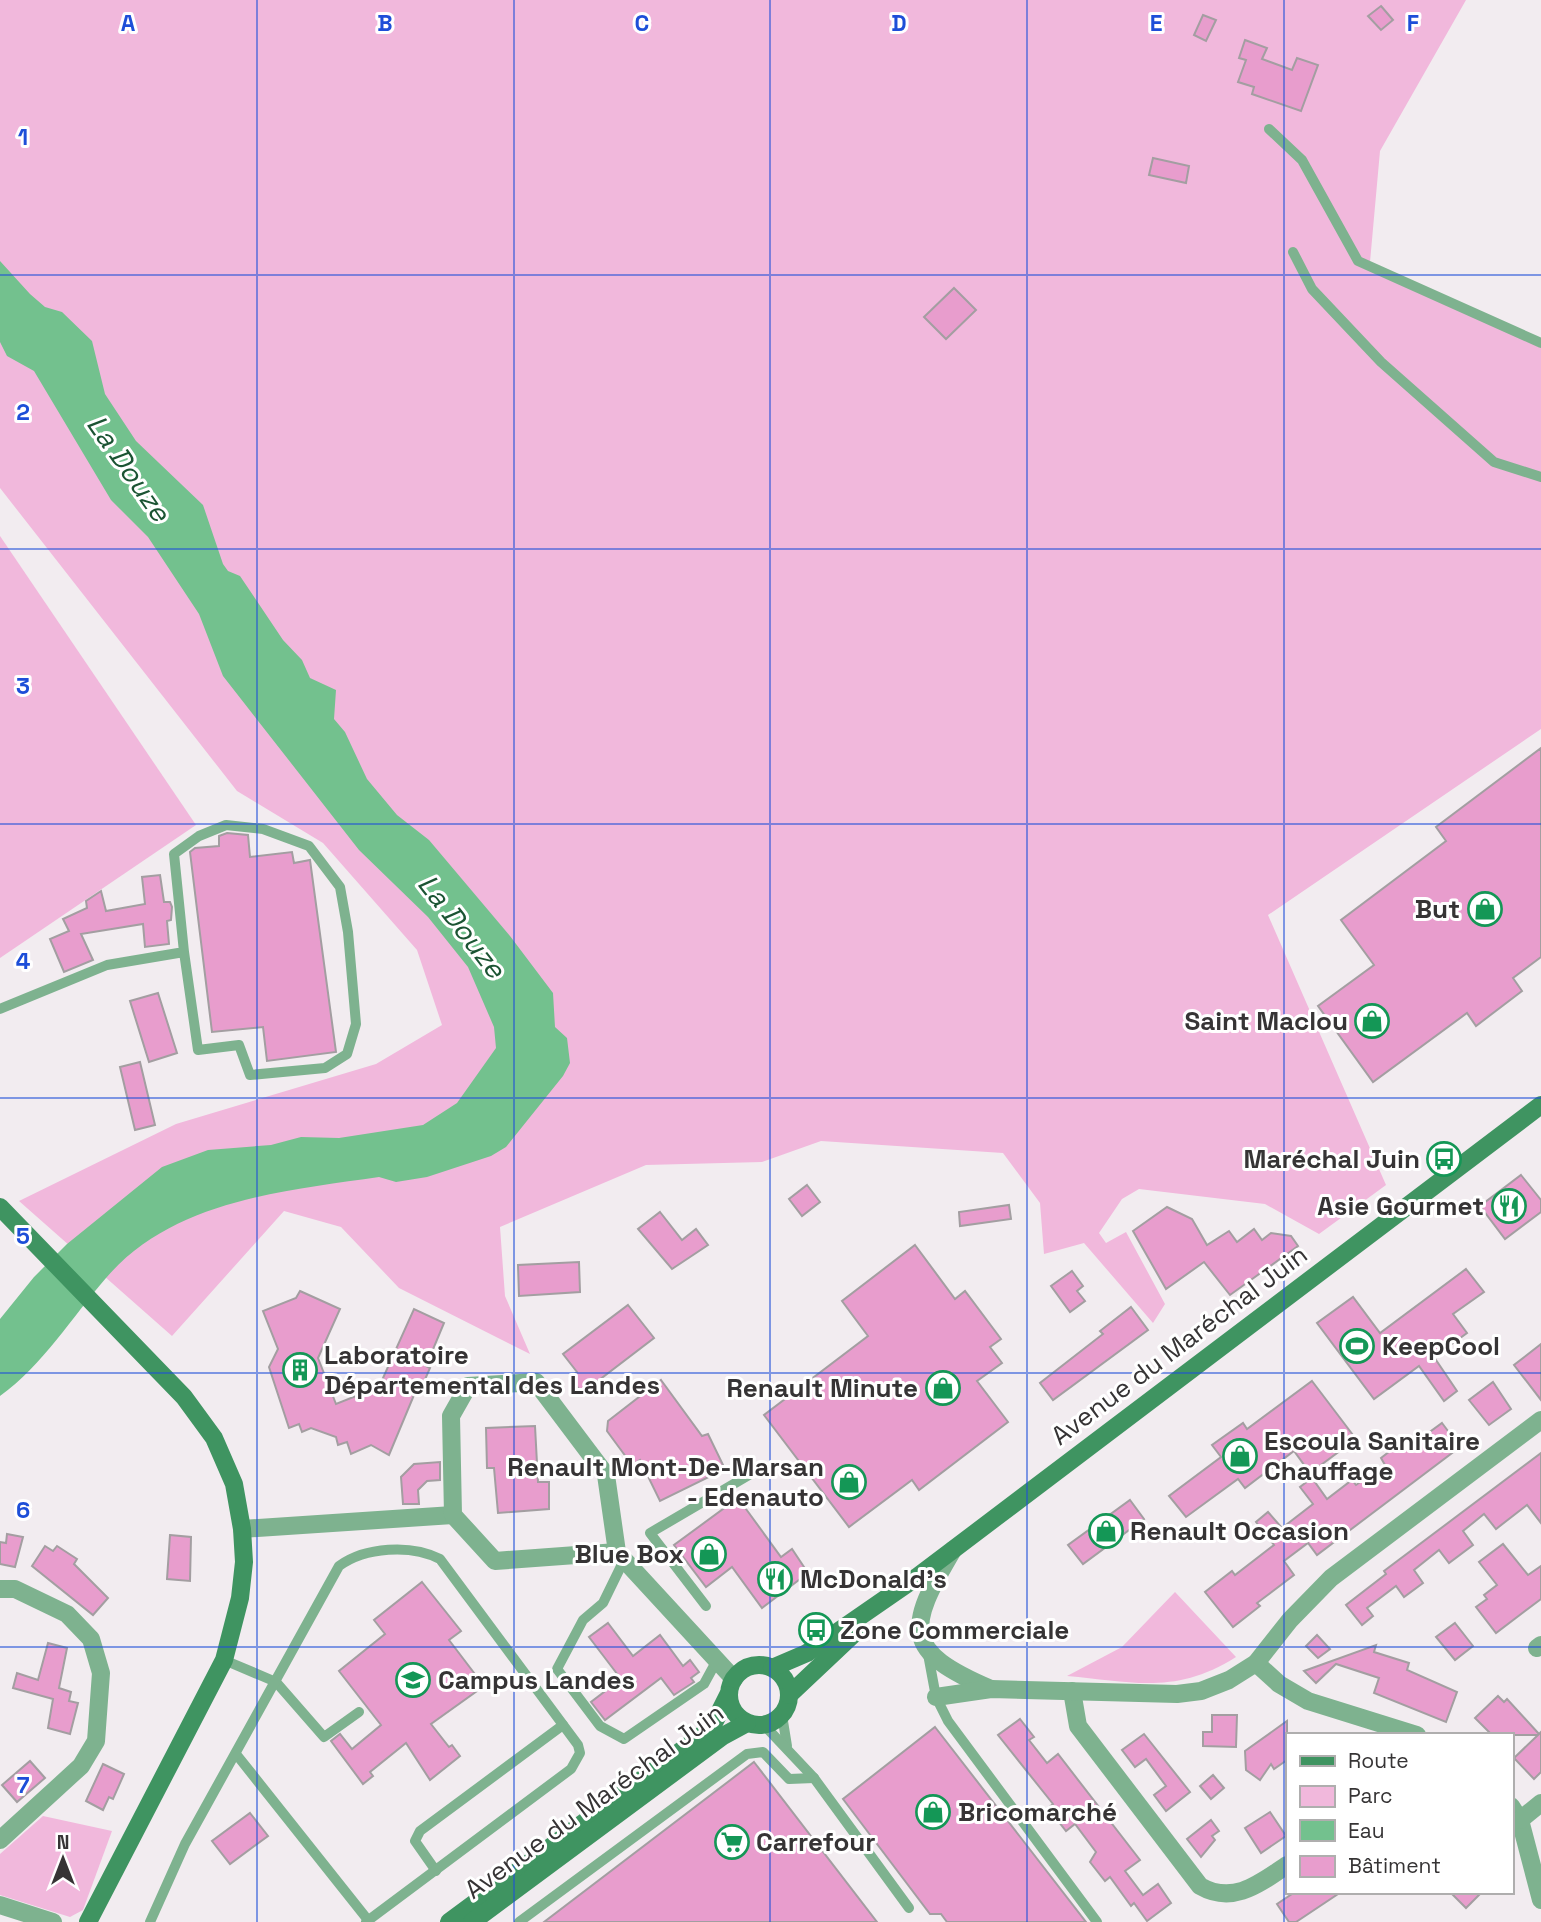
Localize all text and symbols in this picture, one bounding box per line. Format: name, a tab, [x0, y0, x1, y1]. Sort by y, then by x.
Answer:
text: A	[121, 8, 136, 38]
text: B	[377, 8, 393, 38]
text: C	[635, 8, 649, 38]
text: D	[891, 8, 907, 38]
text: E	[1150, 8, 1162, 38]
text: F	[1407, 8, 1419, 38]
text: 1	[18, 122, 28, 152]
text: 2	[16, 397, 30, 427]
water label: La Douze	[79, 408, 180, 530]
text: 3	[16, 671, 30, 701]
water label: La Douze	[410, 867, 515, 986]
shop icon: But	[1466, 890, 1504, 928]
place label: But	[1415, 892, 1460, 926]
text: 4	[16, 946, 31, 976]
shop icon: Saint Maclou	[1353, 1002, 1391, 1040]
place label: Saint Maclou	[1184, 1004, 1348, 1038]
bus stop icon: Maréchal Juin	[1425, 1140, 1463, 1178]
place label: Maréchal Juin	[1243, 1142, 1420, 1176]
restaurant icon: Asie Gourmet	[1490, 1187, 1528, 1225]
place label: Asie Gourmet	[1317, 1189, 1484, 1223]
text: 5	[16, 1221, 30, 1251]
street label: Avenue du Maréchal Juin	[1044, 1237, 1314, 1453]
sports icon: KeepCool	[1338, 1327, 1376, 1365]
place label: KeepCool	[1382, 1329, 1500, 1363]
place label: Laboratoire Départemental des Landes	[324, 1338, 660, 1402]
building icon: Laboratoire Départemental des Landes	[281, 1351, 319, 1389]
shop icon: Renault Minute	[924, 1369, 962, 1407]
place label: Renault Minute	[726, 1371, 918, 1405]
place label: Escoula Sanitaire Chauffage	[1264, 1424, 1480, 1488]
shop icon: Escoula Sanitaire Chauffage	[1221, 1437, 1259, 1475]
place label: Renault Mont-De-Marsan - Edenauto	[507, 1450, 824, 1514]
shop icon: Renault Mont-De-Marsan - Edenauto	[830, 1463, 868, 1501]
text: 6	[16, 1495, 30, 1525]
shop icon: Renault Occasion	[1087, 1512, 1125, 1550]
place label: Renault Occasion	[1130, 1514, 1349, 1548]
shop icon: Blue Box	[690, 1535, 728, 1573]
place label: Blue Box	[574, 1537, 684, 1571]
restaurant icon: McDonald's	[756, 1560, 794, 1598]
place label: McDonald's	[800, 1562, 947, 1596]
bus stop icon: Zone Commerciale	[797, 1611, 835, 1649]
place label: Zone Commerciale	[840, 1613, 1069, 1647]
school or university icon: Campus Landes	[394, 1661, 432, 1699]
place label: Campus Landes	[438, 1663, 635, 1697]
street label: Avenue du Maréchal Juin	[458, 1695, 730, 1907]
legend	[1286, 1733, 1513, 1894]
text: Route	[1348, 1747, 1409, 1774]
text: 7	[17, 1770, 30, 1800]
text: Parc	[1348, 1782, 1393, 1809]
shop icon: Bricomarché	[914, 1793, 952, 1831]
place label: Bricomarché	[958, 1795, 1117, 1829]
text: Eau	[1348, 1817, 1385, 1844]
supermarket icon: Carrefour	[713, 1823, 751, 1861]
north arrow	[28, 1824, 98, 1894]
place label: Carrefour	[756, 1825, 876, 1859]
text: N	[57, 1830, 69, 1855]
text: Bâtiment	[1348, 1852, 1441, 1879]

